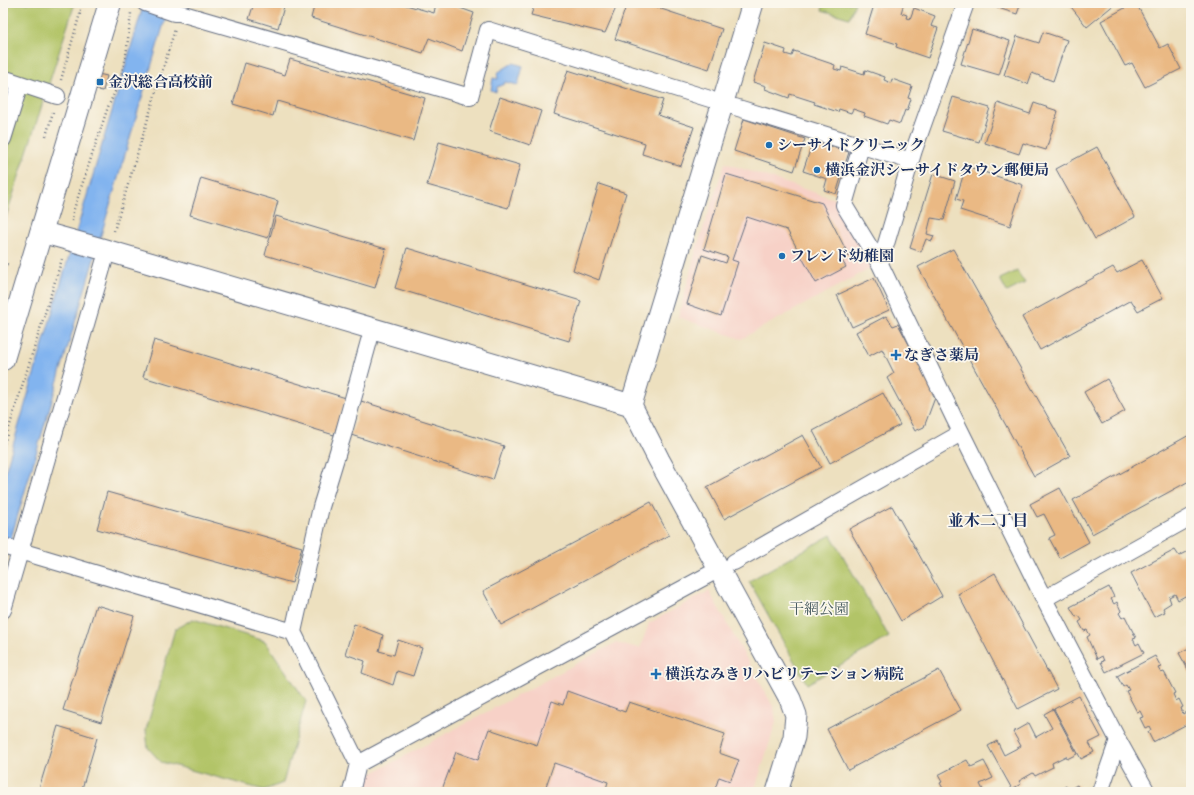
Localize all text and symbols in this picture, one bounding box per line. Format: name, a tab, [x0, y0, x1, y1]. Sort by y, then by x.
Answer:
place label: 金沢総合高校前	[108, 73, 213, 92]
marker: 金沢総合高校前	[95, 77, 105, 87]
place label: シーサイドクリニック	[777, 136, 925, 155]
marker: シーサイドクリニック	[764, 140, 774, 150]
place label: 横浜金沢シーサイドタウン郵便局	[825, 161, 1049, 180]
marker: 横浜金沢シーサイドタウン郵便局	[812, 165, 822, 175]
place label: フレンド幼稚園	[790, 247, 894, 266]
marker: フレンド幼稚園	[777, 251, 787, 261]
place label: なぎさ薬局	[904, 346, 979, 365]
marker: なぎさ薬局	[891, 350, 901, 360]
district label: 並木二丁目	[948, 511, 1028, 531]
park label: 干網公園	[789, 600, 849, 619]
place label: 横浜なみきリハビリテーション病院	[665, 665, 904, 684]
marker: 横浜なみきリハビリテーション病院	[650, 668, 662, 680]

